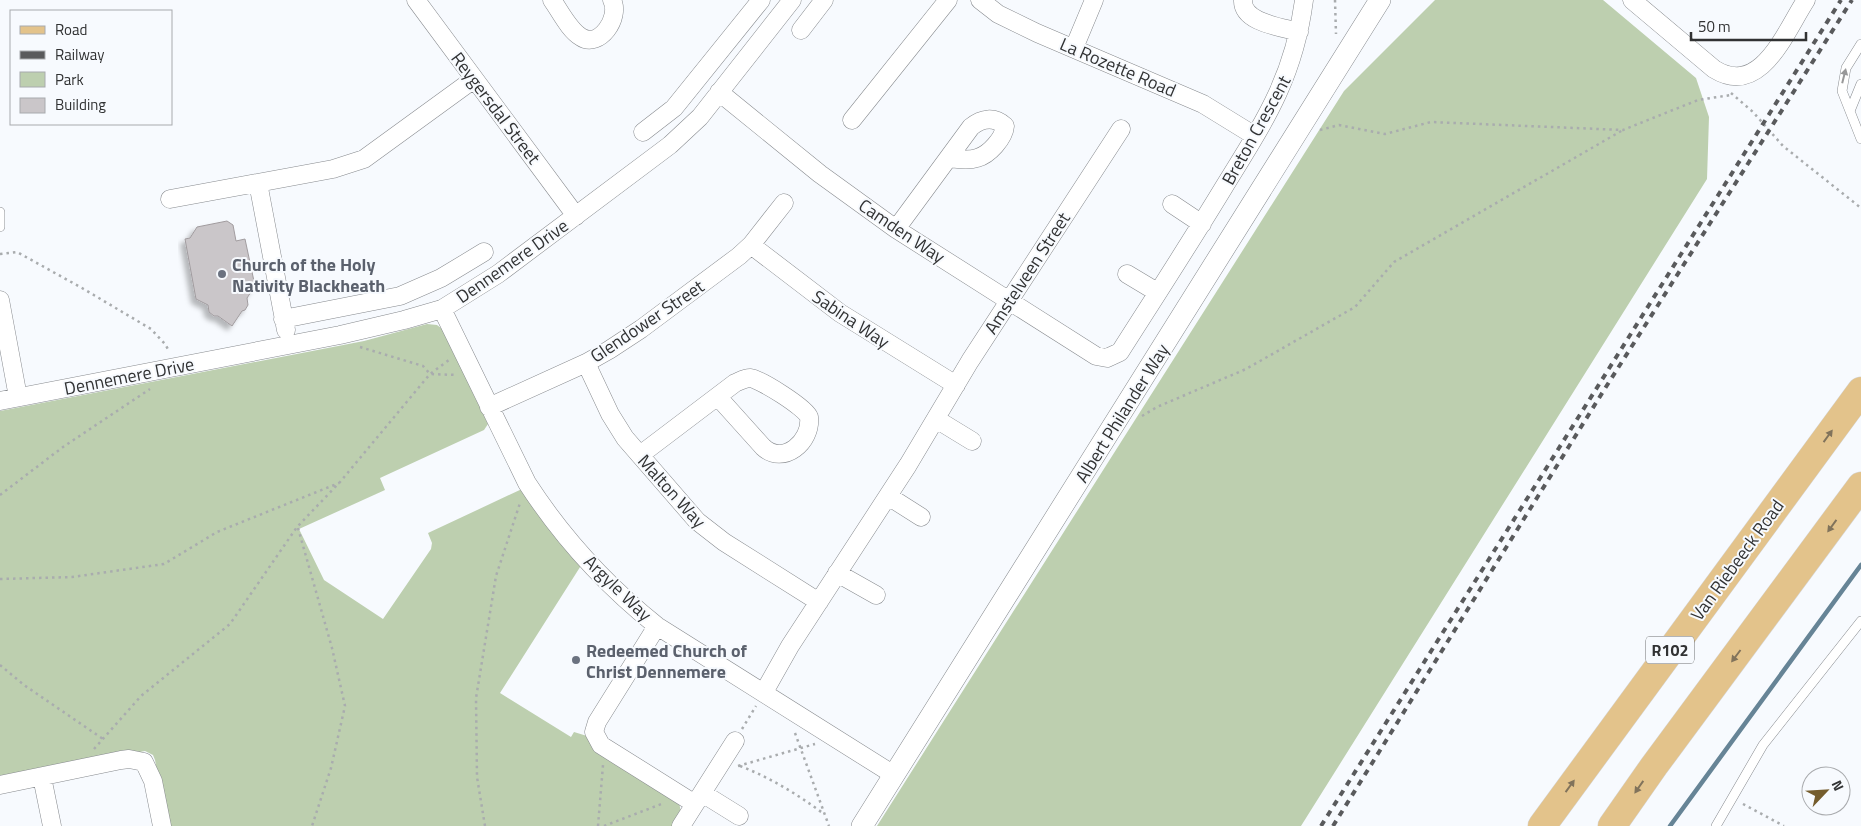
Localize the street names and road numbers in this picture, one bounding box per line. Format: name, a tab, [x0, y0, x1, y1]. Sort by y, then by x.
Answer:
street label: La Rozette Road	[1056, 30, 1180, 104]
street label: Reygersdal Street	[445, 46, 548, 170]
street label: Breton Crescent	[1215, 70, 1298, 190]
street label: Camden Way	[853, 192, 951, 270]
street label: Amstelveen Street	[977, 206, 1077, 339]
street label: Dennemere Drive	[450, 212, 574, 310]
street label: Glendower Street	[585, 272, 710, 369]
street label: Sabina Way	[807, 283, 895, 355]
street label: Albert Philander Way	[1068, 338, 1176, 488]
street label: Dennemere Drive	[62, 350, 196, 402]
street label: Malton Way	[632, 448, 713, 534]
street label: Van Riebeeck Road	[1684, 494, 1790, 626]
street label: Argyle Way	[578, 549, 658, 628]
road number: R102	[1646, 636, 1694, 664]

